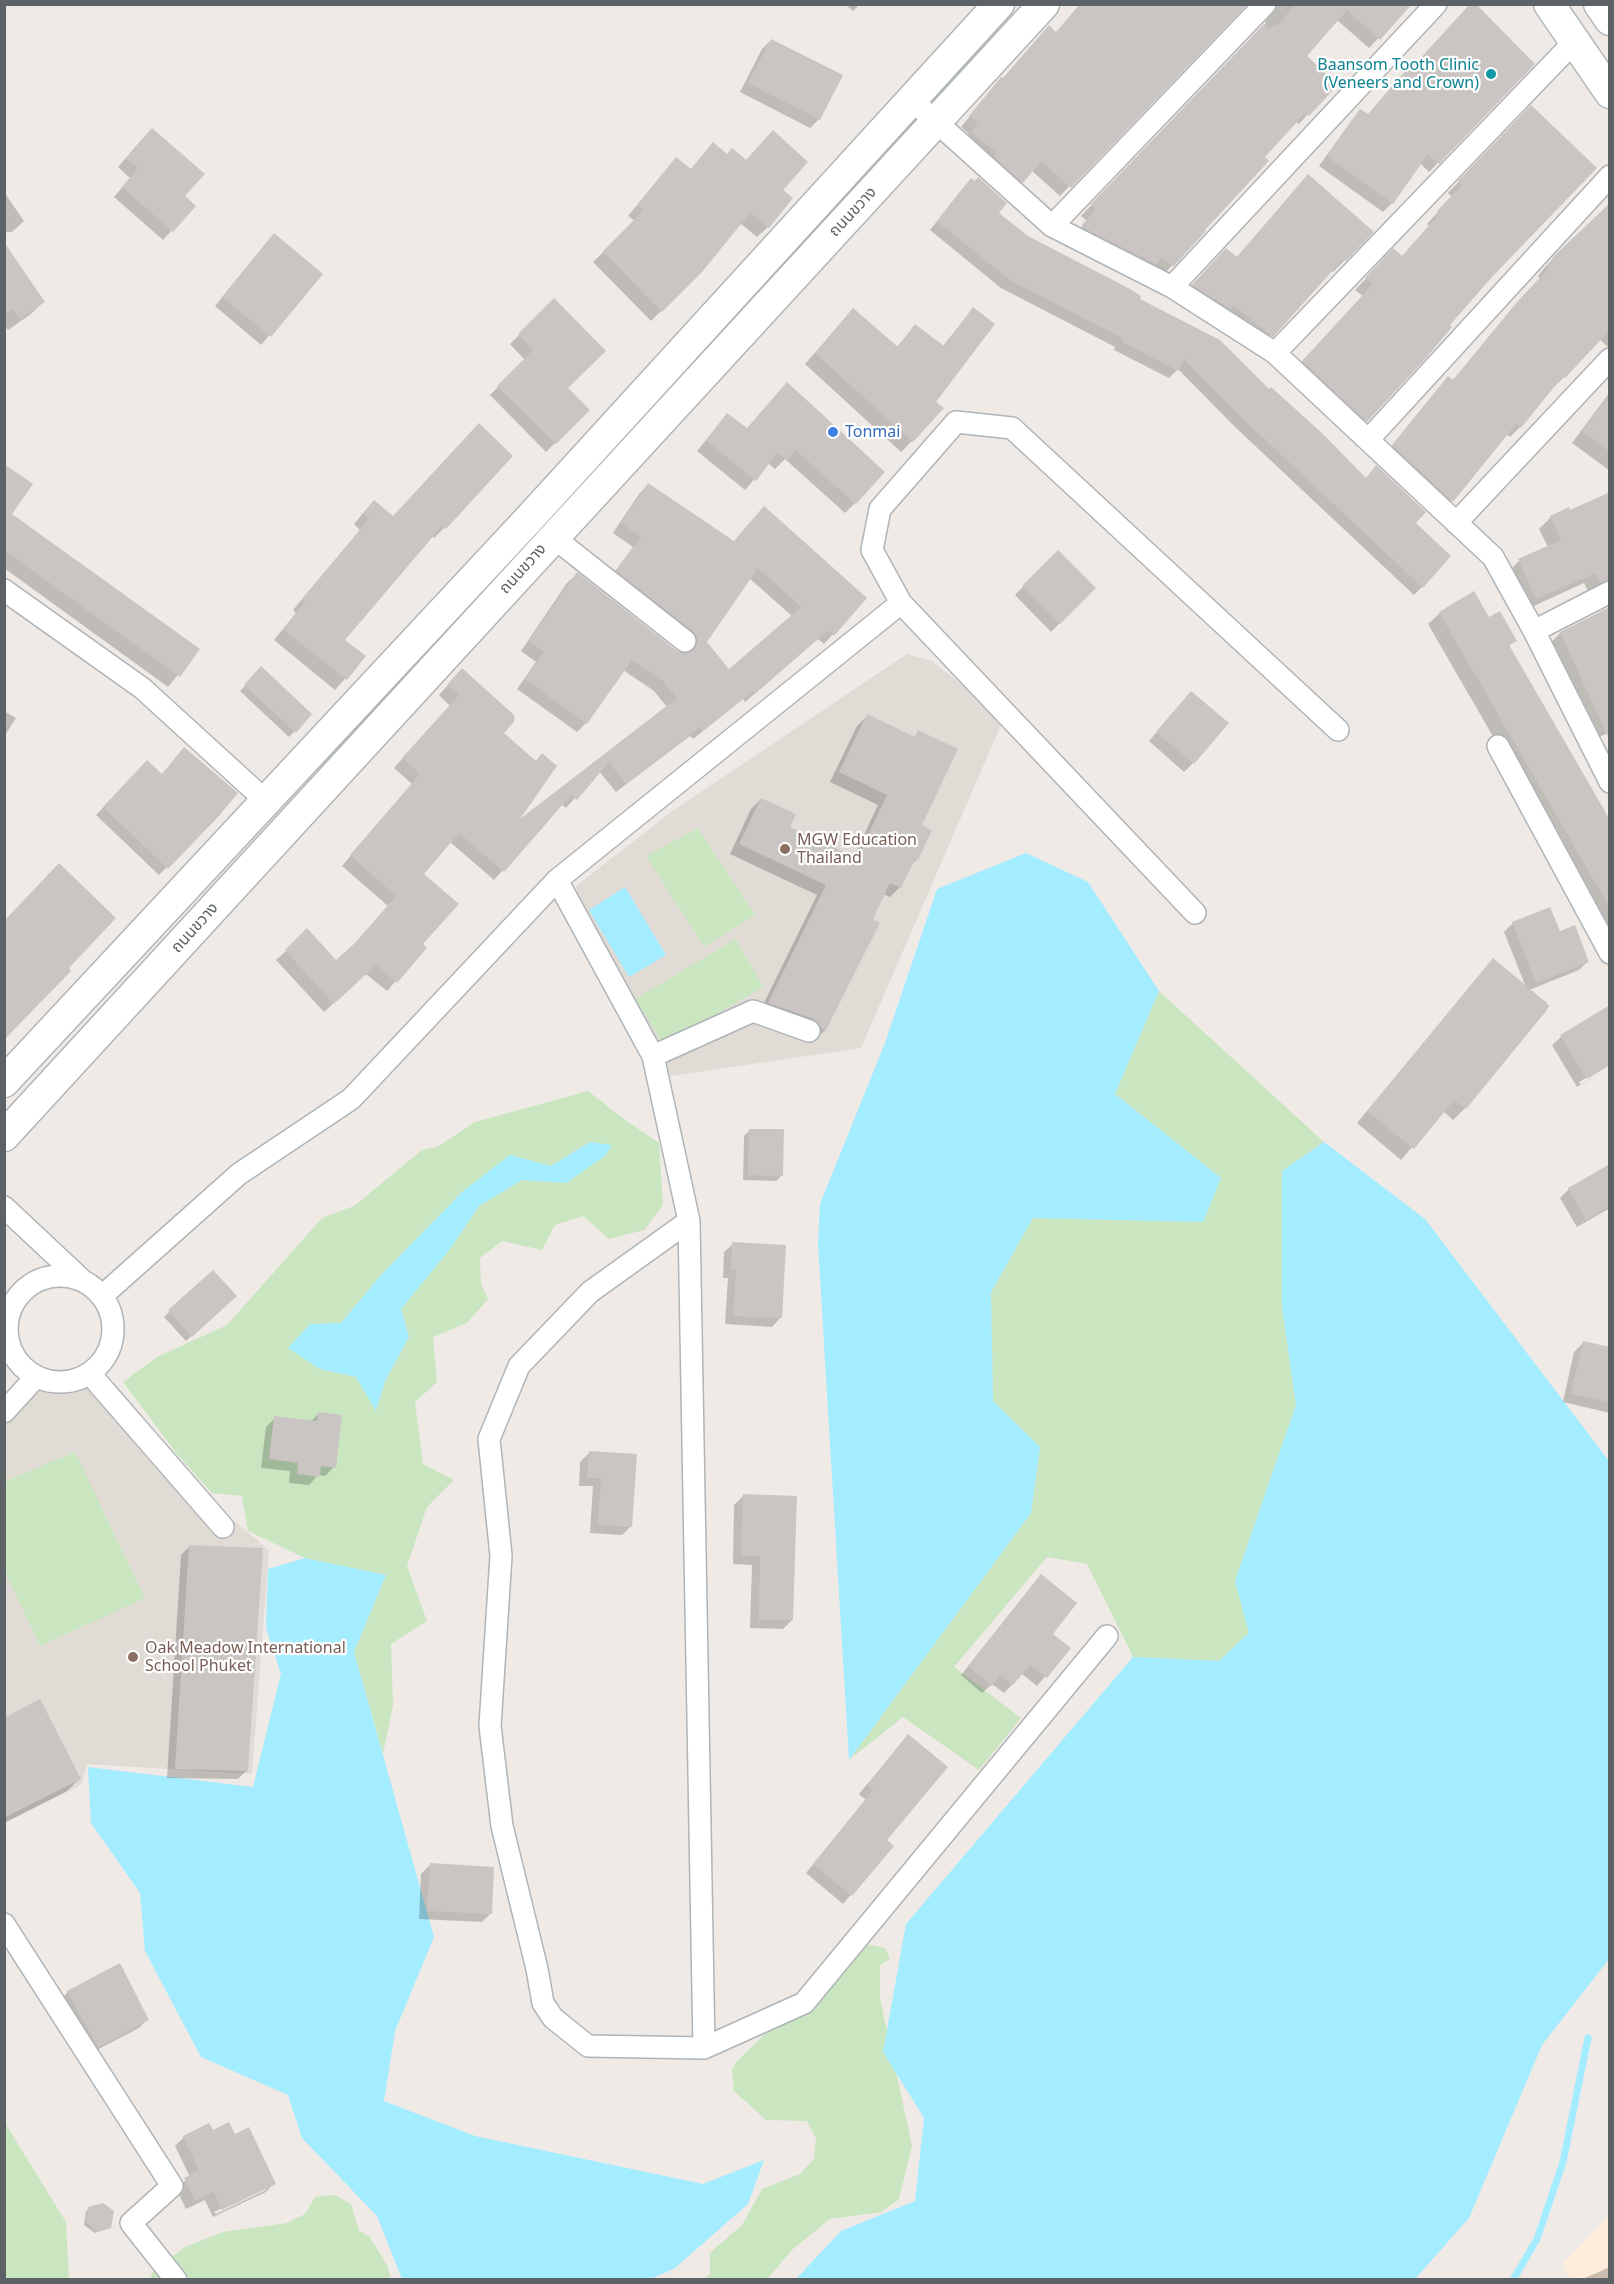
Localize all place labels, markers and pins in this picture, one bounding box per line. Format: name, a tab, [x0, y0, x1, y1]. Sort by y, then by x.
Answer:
place label: Baansom Tooth Clinic (Veneers and Crown)	[1317, 55, 1479, 93]
marker: Baansom Tooth Clinic (Veneers and Crown)	[1484, 67, 1498, 81]
place label: Tonmai	[845, 422, 900, 442]
marker: Tonmai	[826, 425, 840, 439]
place label: MGW Education Thailand	[797, 830, 917, 868]
marker: MGW Education Thailand	[778, 842, 792, 856]
place label: Oak Meadow International School Phuket	[145, 1638, 346, 1676]
marker: Oak Meadow International School Phuket	[126, 1650, 140, 1664]

